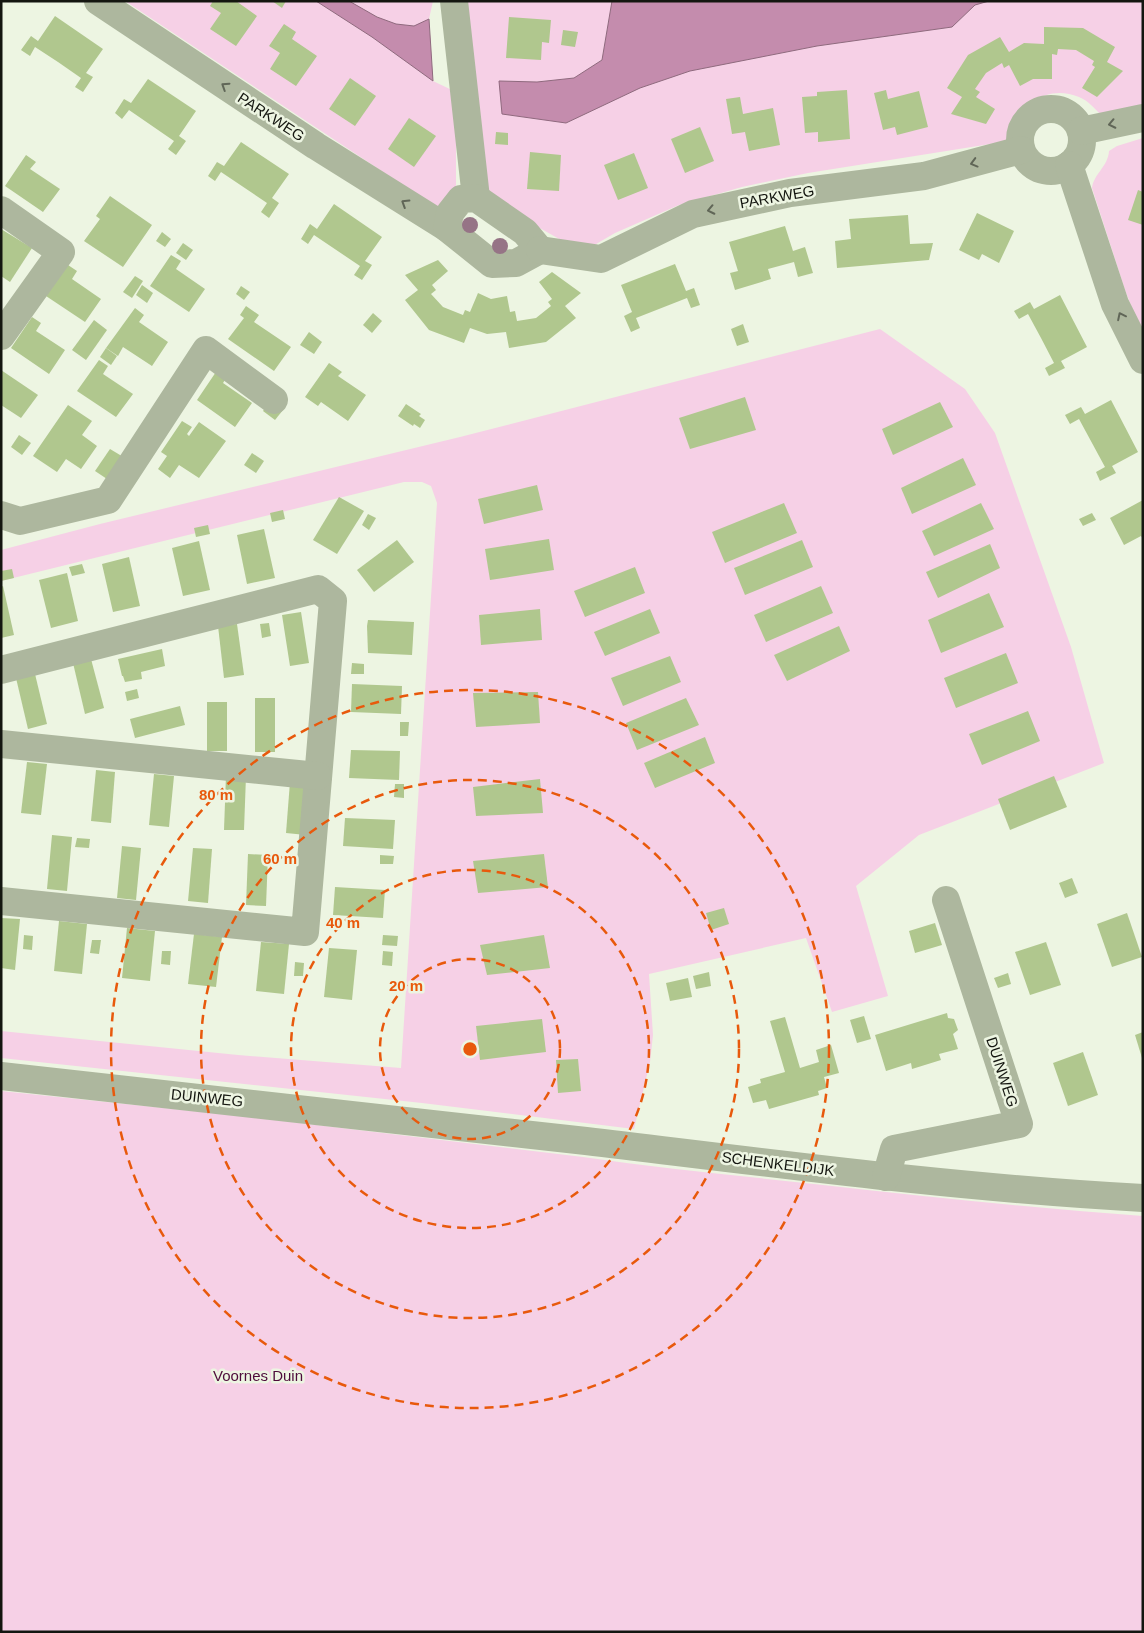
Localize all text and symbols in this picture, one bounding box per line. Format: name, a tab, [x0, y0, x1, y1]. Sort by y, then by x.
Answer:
one-way arrow	[221, 83, 230, 92]
street label: PARKWEG	[235, 89, 308, 144]
one-way arrow	[1107, 118, 1116, 129]
one-way arrow	[970, 157, 979, 168]
street label: PARKWEG	[738, 182, 816, 211]
one-way arrow	[402, 199, 411, 209]
one-way arrow	[707, 204, 716, 215]
one-way arrow	[1117, 312, 1127, 321]
text: 80 m	[199, 786, 233, 803]
text: 60 m	[263, 850, 297, 867]
text: 40 m	[326, 914, 360, 931]
text: 20 m	[389, 977, 423, 994]
street label: DUINWEG	[983, 1035, 1022, 1109]
centre of rings	[461, 1040, 479, 1058]
street label: DUINWEG	[170, 1085, 244, 1110]
street label: SCHENKELDIJK	[721, 1148, 835, 1179]
park label: Voornes Duin	[213, 1367, 303, 1384]

